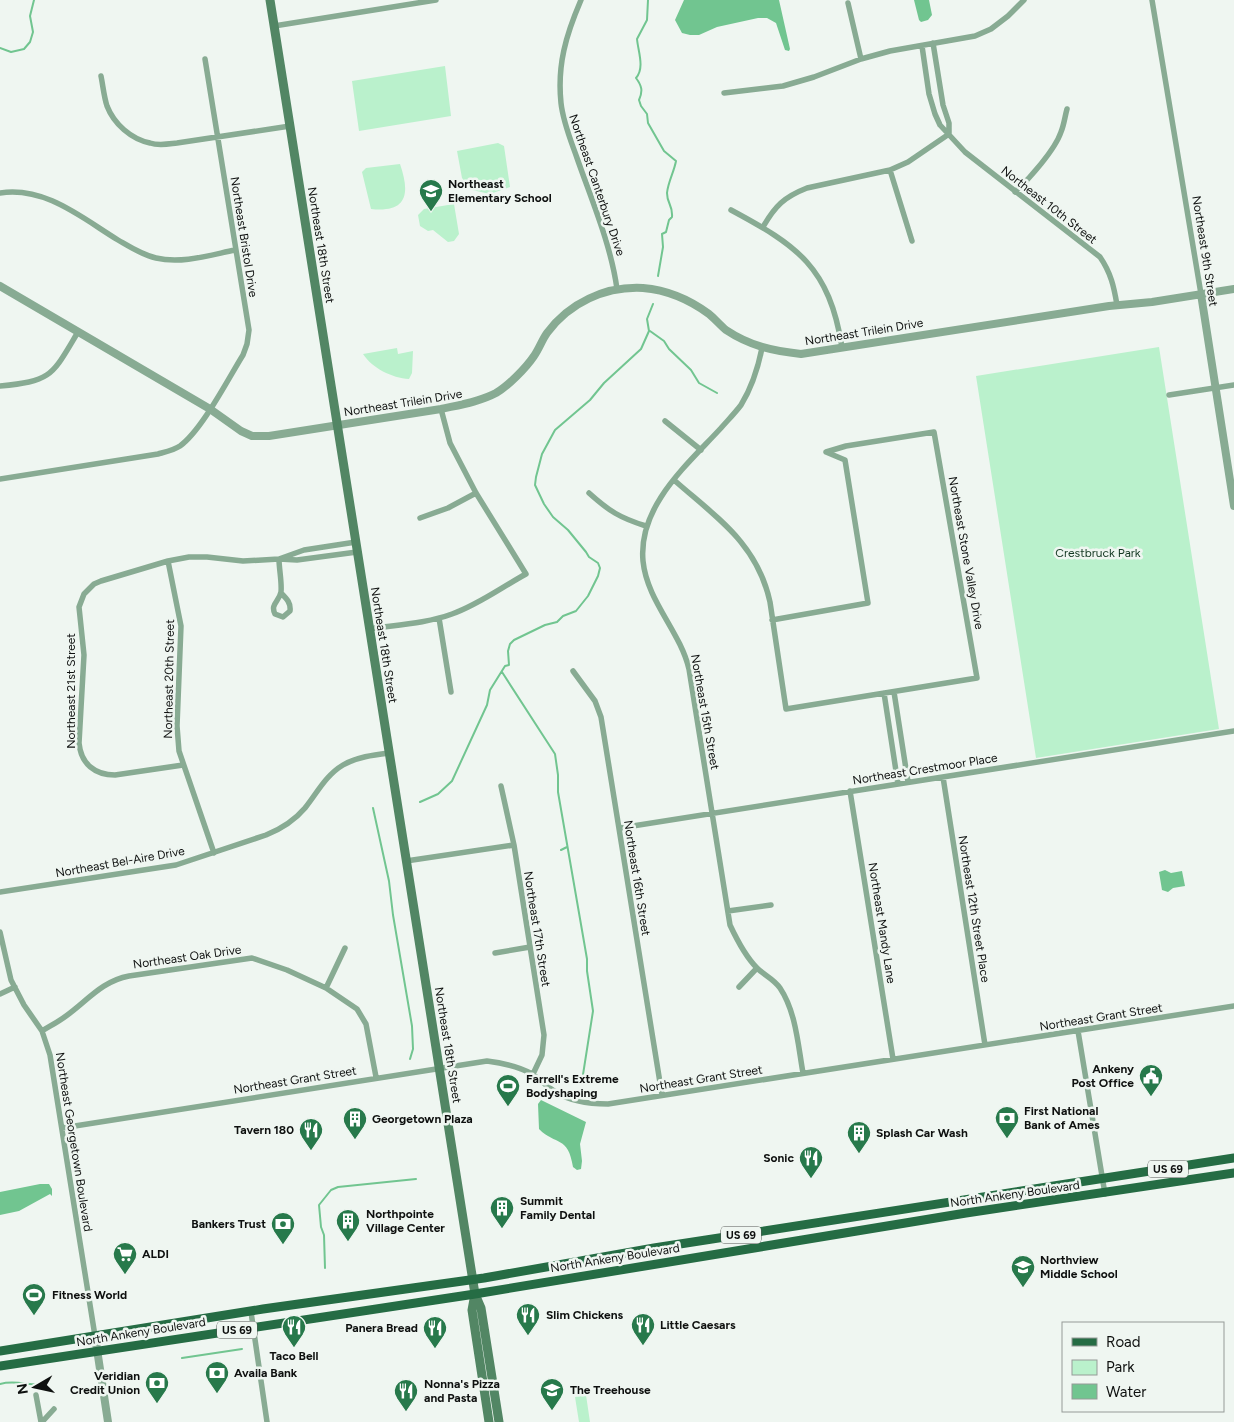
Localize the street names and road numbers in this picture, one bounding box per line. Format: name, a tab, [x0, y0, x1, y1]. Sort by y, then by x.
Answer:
street label: Northeast Canterbury Drive	[566, 112, 628, 258]
street label: Northeast 10th Street	[998, 163, 1100, 247]
street label: Northeast Bristol Drive	[228, 176, 261, 299]
street label: Northeast 18th Street	[305, 186, 337, 305]
street label: Northeast 9th Street	[1189, 195, 1221, 308]
street label: Northeast Trilein Drive	[804, 316, 925, 348]
street label: Northeast Trilein Drive	[343, 387, 464, 419]
street label: Northeast Stone Valley Drive	[946, 475, 986, 631]
street label: Northeast 18th Street	[368, 586, 400, 705]
street label: Northeast 20th Street	[161, 619, 177, 739]
street label: Northeast 21st Street	[64, 633, 78, 749]
street label: Northeast 15th Street	[688, 653, 722, 771]
street label: Northeast Crestmoor Place	[852, 751, 999, 787]
street label: Northeast 16th Street	[621, 819, 653, 937]
street label: Northeast 12th Street Place	[955, 835, 993, 984]
street label: Northeast Bel-Aire Drive	[54, 844, 186, 880]
street label: Northeast Mandy Lane	[866, 862, 899, 985]
street label: Northeast 17th Street	[521, 870, 553, 988]
street label: Northeast Oak Drive	[132, 942, 243, 972]
street label: Northeast 18th Street	[432, 986, 464, 1105]
street label: Northeast Grant Street	[1038, 1000, 1164, 1034]
street label: Northeast Georgetown Boulevard	[53, 1051, 95, 1233]
street label: Northeast Grant Street	[638, 1062, 764, 1096]
street label: Northeast Grant Street	[232, 1063, 358, 1097]
road number: US 69	[1148, 1160, 1188, 1178]
street label: North Ankeny Boulevard	[949, 1178, 1081, 1210]
road number: US 69	[721, 1226, 761, 1244]
street label: North Ankeny Boulevard	[549, 1241, 681, 1275]
street label: North Ankeny Boulevard	[75, 1315, 207, 1349]
road number: US 69	[217, 1322, 257, 1338]

